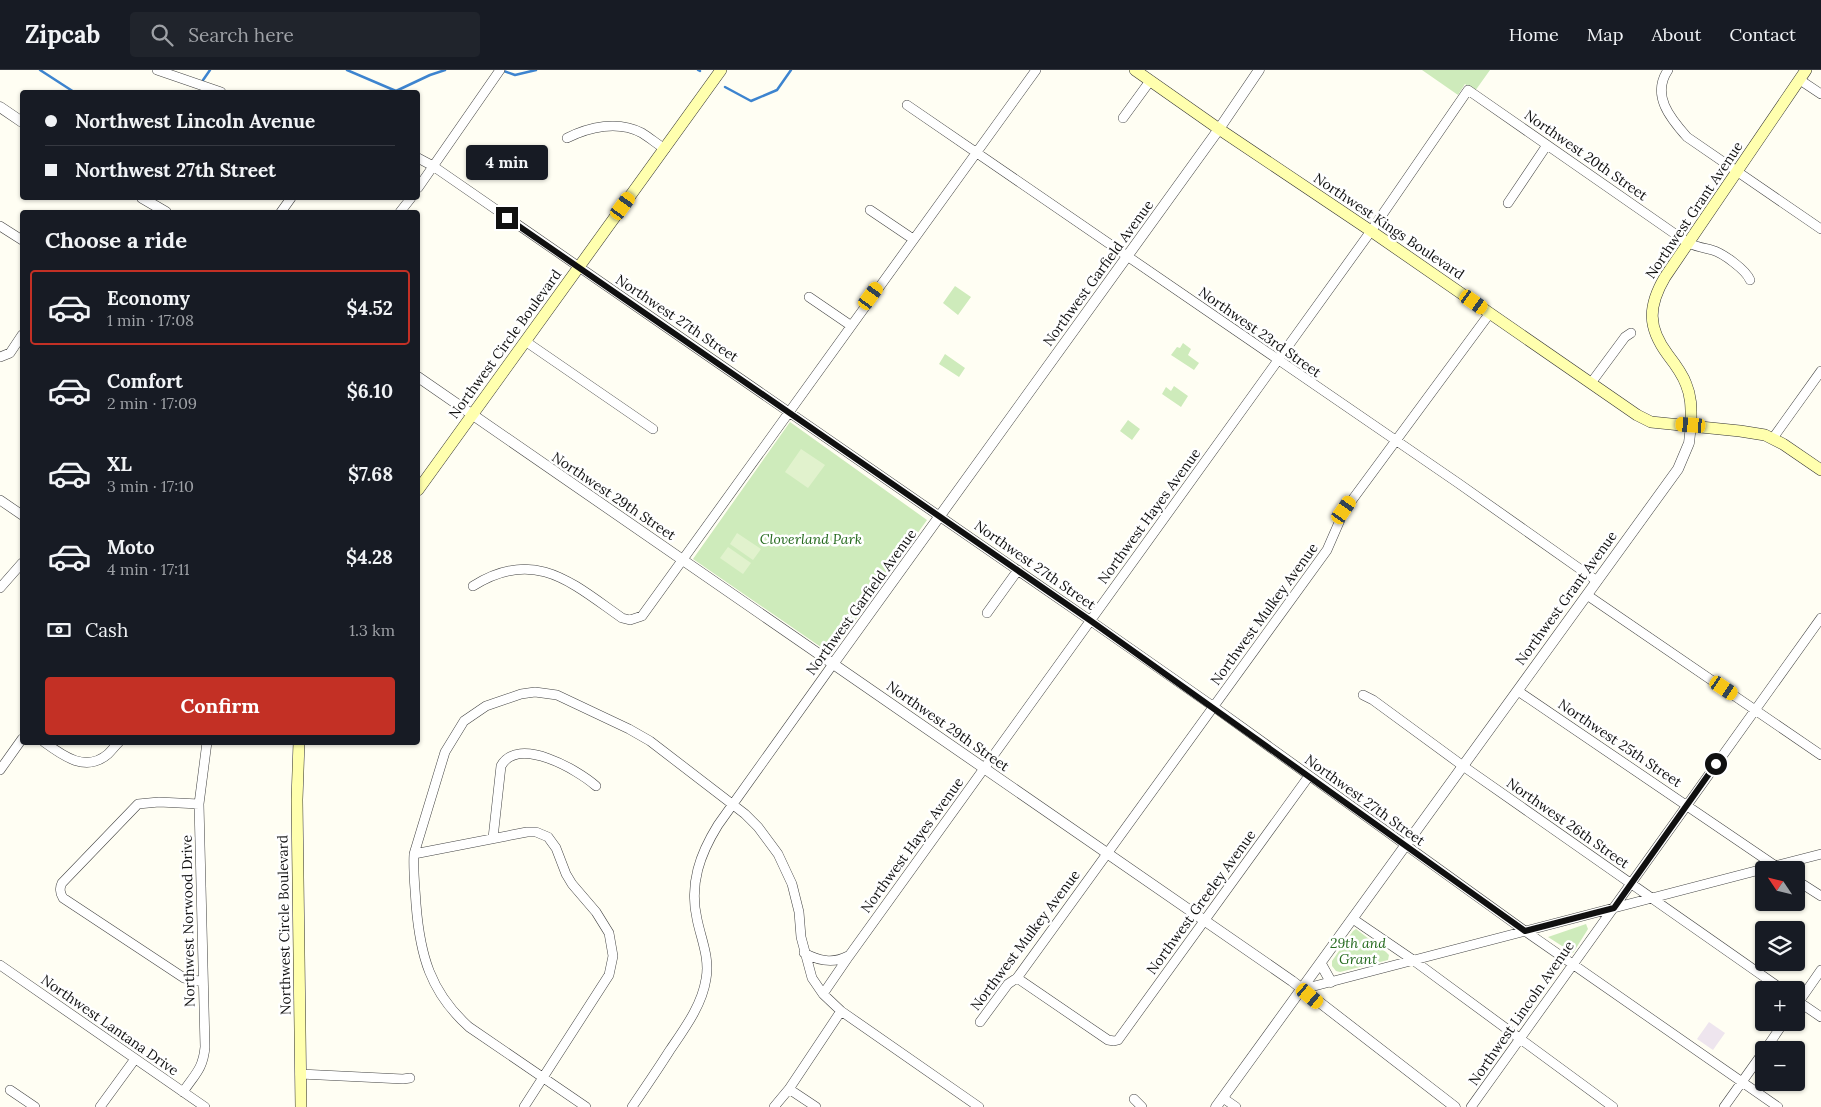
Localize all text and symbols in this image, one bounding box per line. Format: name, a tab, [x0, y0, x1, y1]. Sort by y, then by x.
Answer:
search box	[130, 12, 480, 57]
text: Zipcab	[25, 19, 100, 50]
icon: search	[148, 21, 176, 49]
text: Search here	[188, 23, 294, 47]
text: Home	[1509, 23, 1559, 46]
text: Map	[1587, 23, 1623, 46]
text: About	[1651, 23, 1701, 46]
text: Contact	[1729, 23, 1796, 46]
street label: Northwest 20th Street	[1521, 106, 1652, 205]
text: Northwest Lincoln Avenue	[75, 109, 315, 133]
street label: Northwest Grant Avenue	[1641, 138, 1747, 282]
callout: 4 min	[466, 146, 548, 180]
text: 4 min	[485, 152, 529, 172]
text: Northwest 27th Street	[75, 158, 276, 182]
street label: Northwest Kings Boulevard	[1310, 169, 1468, 283]
car	[608, 189, 637, 223]
street label: Northwest Garfield Avenue	[1039, 196, 1157, 350]
route end	[496, 207, 518, 229]
text: Choose a ride	[45, 226, 187, 254]
street label: Northwest Circle Boulevard	[445, 266, 565, 422]
street label: Northwest 27th Street	[612, 270, 742, 366]
car	[856, 279, 885, 313]
street label: Northwest 23rd Street	[1195, 283, 1325, 381]
icon: car	[47, 285, 92, 330]
text: Economy	[107, 286, 190, 310]
car	[1457, 287, 1490, 317]
text: $4.52	[347, 296, 393, 320]
text: 1 min · 17:08	[107, 310, 194, 330]
icon: car	[47, 368, 92, 413]
text: Comfort	[107, 369, 183, 393]
text: $6.10	[347, 379, 393, 403]
text: 2 min · 17:09	[107, 393, 197, 413]
car	[1675, 416, 1706, 434]
street label: Northwest Hayes Avenue	[1094, 444, 1204, 587]
street label: Northwest 29th Street	[549, 448, 680, 544]
icon: car	[47, 451, 92, 496]
text: XL	[107, 452, 132, 476]
text: $7.68	[348, 462, 393, 486]
text: 3 min · 17:10	[107, 476, 194, 496]
car	[1329, 493, 1358, 527]
street label: Northwest 27th Street	[971, 516, 1100, 614]
street label: Northwest Garfield Avenue	[802, 525, 920, 679]
street label: Northwest Grant Avenue	[1511, 527, 1621, 669]
park label: Cloverland Park	[760, 530, 862, 548]
icon: car	[47, 534, 92, 579]
text: Moto	[107, 535, 154, 559]
street label: Northwest Mulkey Avenue	[1206, 539, 1322, 689]
text: $4.28	[346, 545, 393, 569]
text: 4 min · 17:11	[107, 559, 190, 579]
icon: cash	[45, 616, 73, 644]
text: Cash	[85, 618, 128, 642]
text: 1.3 km	[349, 620, 395, 640]
car	[1707, 673, 1740, 703]
button: Confirm	[45, 677, 395, 735]
street label: Northwest 29th Street	[883, 677, 1013, 775]
street label: Northwest 25th Street	[1555, 695, 1686, 791]
street label: Northwest 27th Street	[1301, 750, 1429, 850]
route start	[1705, 753, 1727, 775]
street label: Northwest Hayes Avenue	[857, 773, 967, 916]
street label: Northwest 26th Street	[1503, 774, 1633, 872]
street label: Northwest Greeley Avenue	[1142, 826, 1260, 978]
street label: Northwest Norwood Drive	[177, 834, 199, 1007]
street label: Northwest Circle Boulevard	[273, 835, 295, 1015]
north arrow	[1755, 861, 1805, 911]
map controls	[1755, 861, 1805, 1091]
street label: Northwest Mulkey Avenue	[966, 866, 1084, 1014]
button: layers	[1755, 921, 1805, 971]
park label: 29th and Grant	[1330, 934, 1386, 968]
street label: Northwest Lincoln Avenue	[1464, 937, 1578, 1089]
street label: Northwest Lantana Drive	[38, 971, 183, 1080]
car	[1293, 981, 1326, 1011]
button: +	[1755, 981, 1805, 1031]
button: −	[1755, 1041, 1805, 1091]

